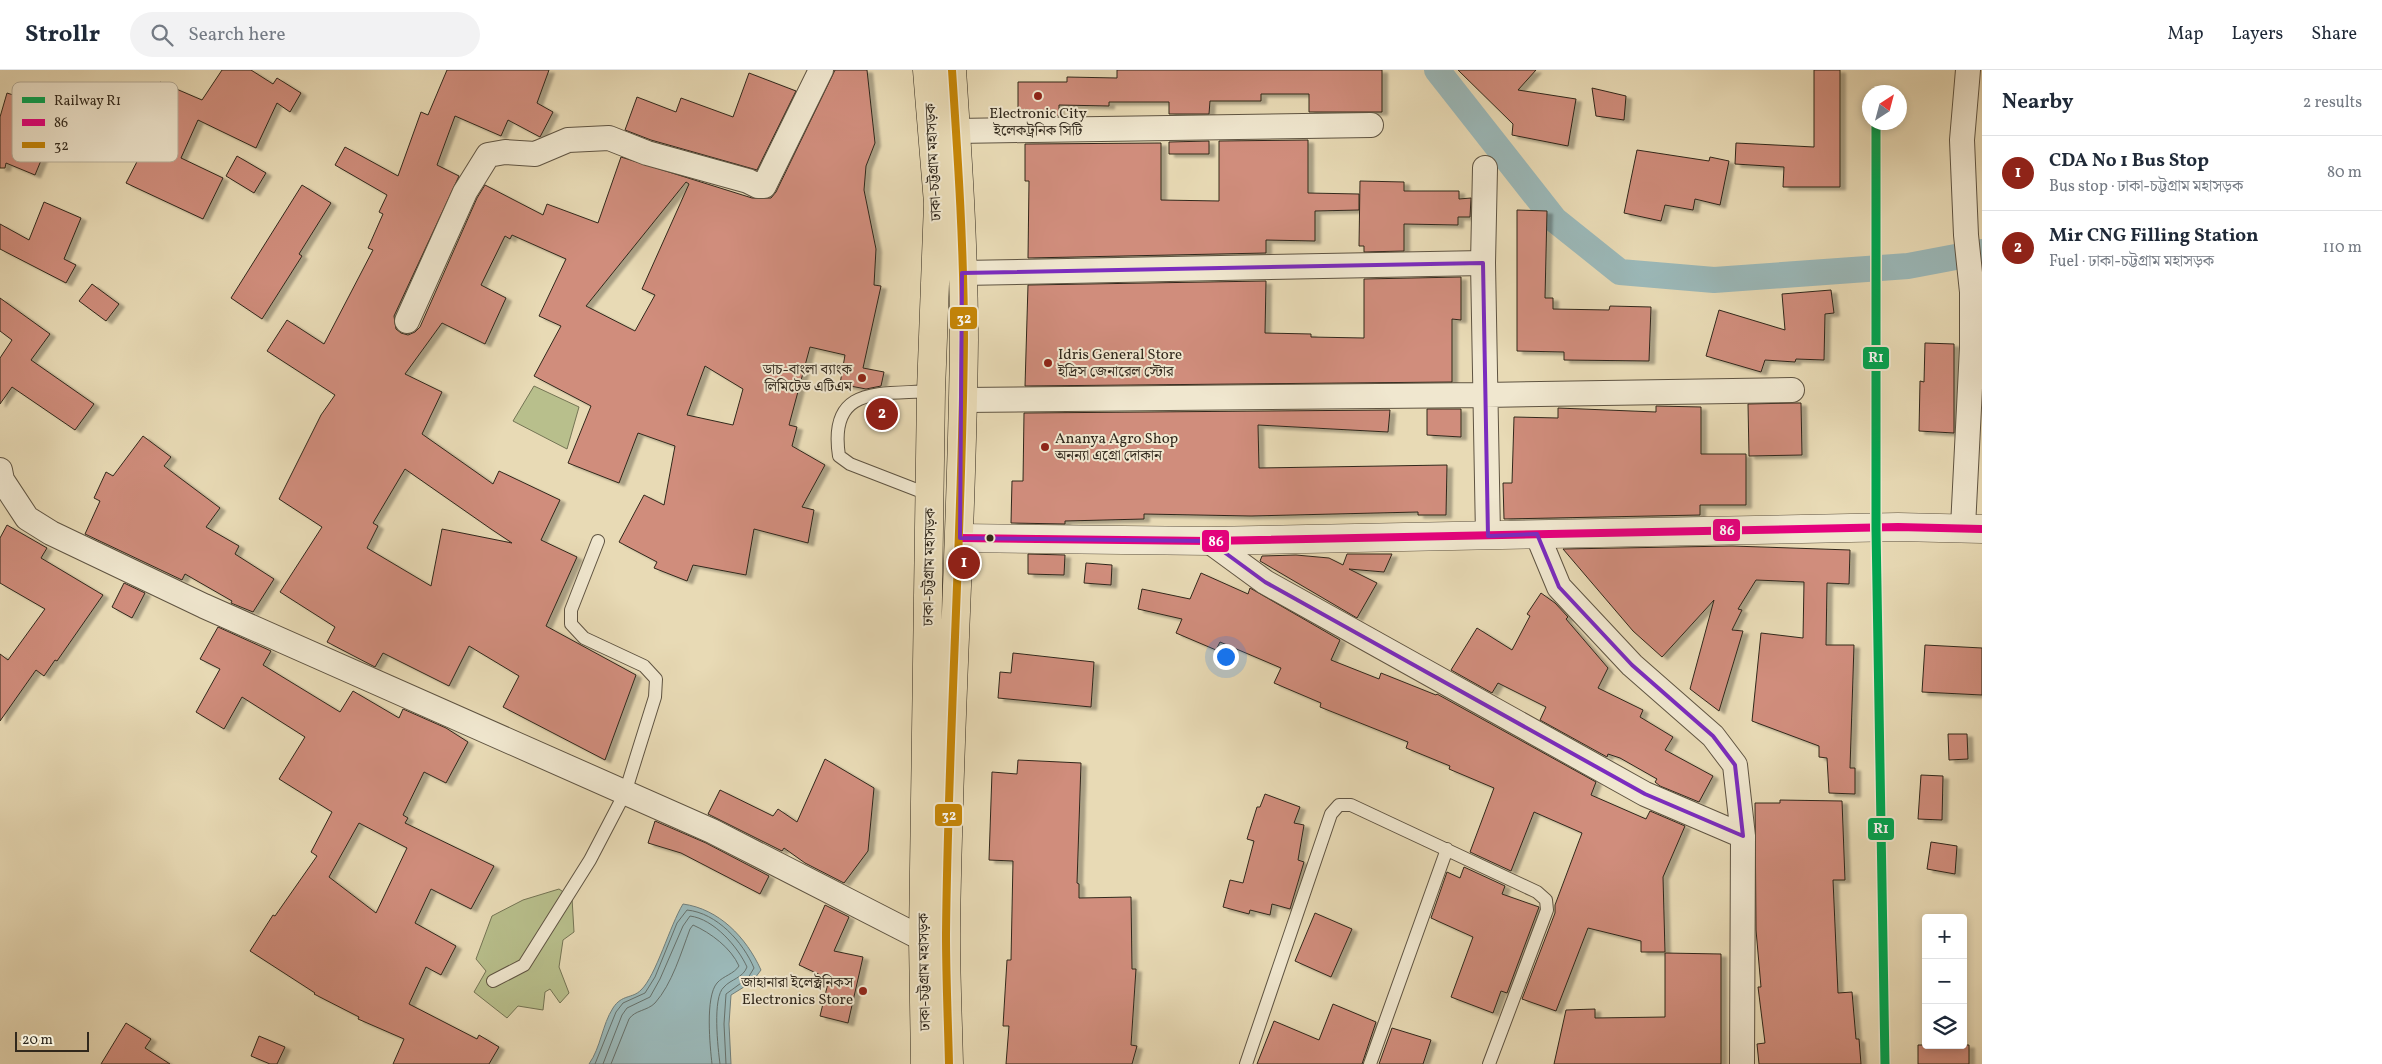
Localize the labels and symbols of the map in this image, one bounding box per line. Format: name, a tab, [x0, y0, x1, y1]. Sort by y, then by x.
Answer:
legend	[12, 82, 178, 162]
north arrow	[1862, 85, 1907, 130]
marker: Electronic City ইলেকট্রনিক সিটি	[1032, 90, 1044, 102]
text: Railway R1	[54, 92, 121, 111]
street label: ঢাকা-চট্টগ্রাম মহাসড়ক	[921, 102, 948, 222]
place label: Electronic City ইলেকট্রনিক সিটি	[989, 104, 1087, 142]
text: 86	[54, 114, 68, 133]
text: 32	[54, 137, 69, 156]
line badge: 32	[949, 306, 978, 330]
text: 32	[957, 310, 971, 329]
place label: Idris General Store ইদ্রিস জেনারেল স্টোর	[1057, 345, 1182, 383]
line badge: R1	[1862, 346, 1890, 370]
text: R1	[1868, 349, 1884, 368]
marker: Idris General Store ইদ্রিস জেনারেল স্টোর	[1042, 357, 1054, 369]
place label: ডাচ-বাংলা ব্যাংক লিমিটেড এটিএম	[762, 360, 853, 398]
marker: ডাচ-বাংলা ব্যাংক লিমিটেড এটিএম	[856, 372, 868, 384]
pin: 2	[866, 395, 898, 433]
place label: Ananya Agro Shop অনন্যা এগ্রো দোকান	[1054, 429, 1178, 467]
marker: Ananya Agro Shop অনন্যা এগ্রো দোকান	[1039, 441, 1051, 453]
street label: ঢাকা-চট্টগ্রাম মহাসড়ক	[919, 507, 942, 627]
line badge: 86	[1712, 518, 1741, 542]
text: 86	[1719, 522, 1735, 541]
line badge: 86	[1201, 529, 1230, 553]
unlabelled marker	[985, 533, 995, 543]
text: 86	[1208, 533, 1224, 552]
pin: 1	[948, 544, 980, 582]
your location	[1213, 644, 1239, 670]
line badge: 32	[934, 803, 963, 827]
text: 32	[942, 807, 956, 826]
line badge: R1	[1867, 817, 1895, 841]
text: R1	[1873, 820, 1889, 839]
street label: ঢাকা-চট্টগ্রাম মহাসড়ক	[914, 912, 937, 1032]
place label: জাহানারা ইলেক্ট্রনিকস Electronics Store	[740, 973, 854, 1011]
marker: জাহানারা ইলেক্ট্রনিকস Electronics Store	[857, 985, 869, 997]
scale bar	[15, 1029, 89, 1052]

